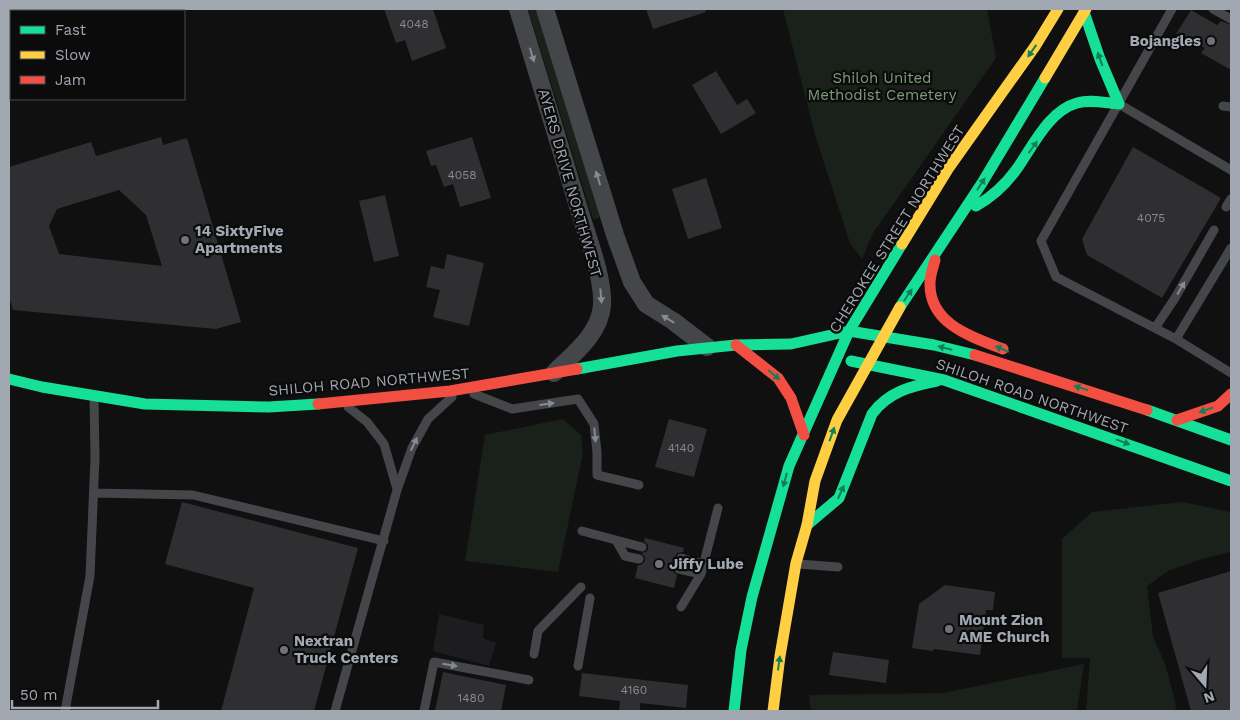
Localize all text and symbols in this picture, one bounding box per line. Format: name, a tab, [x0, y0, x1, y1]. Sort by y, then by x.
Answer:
legend	[10, 10, 185, 100]
house number: 4048	[399, 17, 429, 31]
text: Fast	[55, 21, 87, 39]
place label: Bojangles	[1129, 32, 1201, 50]
marker: Bojangles	[1205, 35, 1217, 47]
one-way arrow	[1027, 44, 1037, 58]
text: Slow	[55, 46, 91, 64]
one-way arrow	[529, 48, 537, 63]
one-way arrow	[1096, 51, 1104, 66]
park label: Shiloh United Methodist Cemetery	[808, 69, 957, 104]
text: Jam	[55, 71, 86, 89]
street label: AYERS DRIVE NORTHWEST	[534, 87, 606, 279]
street label: CHEROKEE STREET NORTHWEST	[825, 122, 969, 336]
one-way arrow	[1028, 140, 1038, 153]
house number: 4058	[447, 168, 477, 182]
one-way arrow	[593, 170, 601, 185]
one-way arrow	[977, 178, 986, 191]
house number: 4075	[1137, 211, 1165, 225]
place label: 14 SixtyFive Apartments	[195, 222, 284, 257]
marker: 14 SixtyFive Apartments	[179, 234, 191, 246]
one-way arrow	[1177, 281, 1186, 294]
one-way arrow	[597, 288, 605, 304]
one-way arrow	[903, 288, 913, 302]
one-way arrow	[662, 314, 675, 323]
one-way arrow	[937, 343, 952, 351]
one-way arrow	[994, 345, 1009, 353]
street label: SHILOH ROAD NORTHWEST	[934, 355, 1130, 437]
street label: SHILOH ROAD NORTHWEST	[268, 364, 470, 400]
one-way arrow	[767, 370, 780, 381]
one-way arrow	[1073, 384, 1088, 392]
one-way arrow	[539, 400, 555, 408]
one-way arrow	[1198, 406, 1213, 414]
one-way arrow	[829, 426, 836, 441]
one-way arrow	[592, 427, 600, 443]
one-way arrow	[410, 437, 418, 451]
one-way arrow	[1115, 439, 1130, 446]
house number: 4140	[668, 441, 694, 455]
one-way arrow	[780, 473, 788, 488]
one-way arrow	[838, 485, 846, 499]
place label: Jiffy Lube	[669, 555, 744, 573]
marker: Jiffy Lube	[653, 558, 665, 570]
place label: Mount Zion AME Church	[959, 611, 1050, 646]
marker: Mount Zion AME Church	[943, 623, 955, 635]
place label: Nextran Truck Centers	[294, 632, 398, 667]
marker: Nextran Truck Centers	[278, 644, 290, 656]
one-way arrow	[775, 655, 783, 671]
north arrow	[1180, 660, 1230, 710]
one-way arrow	[443, 662, 459, 670]
scale bar	[12, 678, 159, 710]
house number: 4160	[621, 683, 647, 697]
text: 50 m	[20, 686, 57, 704]
text: N	[1202, 688, 1217, 707]
house number: 1480	[458, 691, 484, 705]

